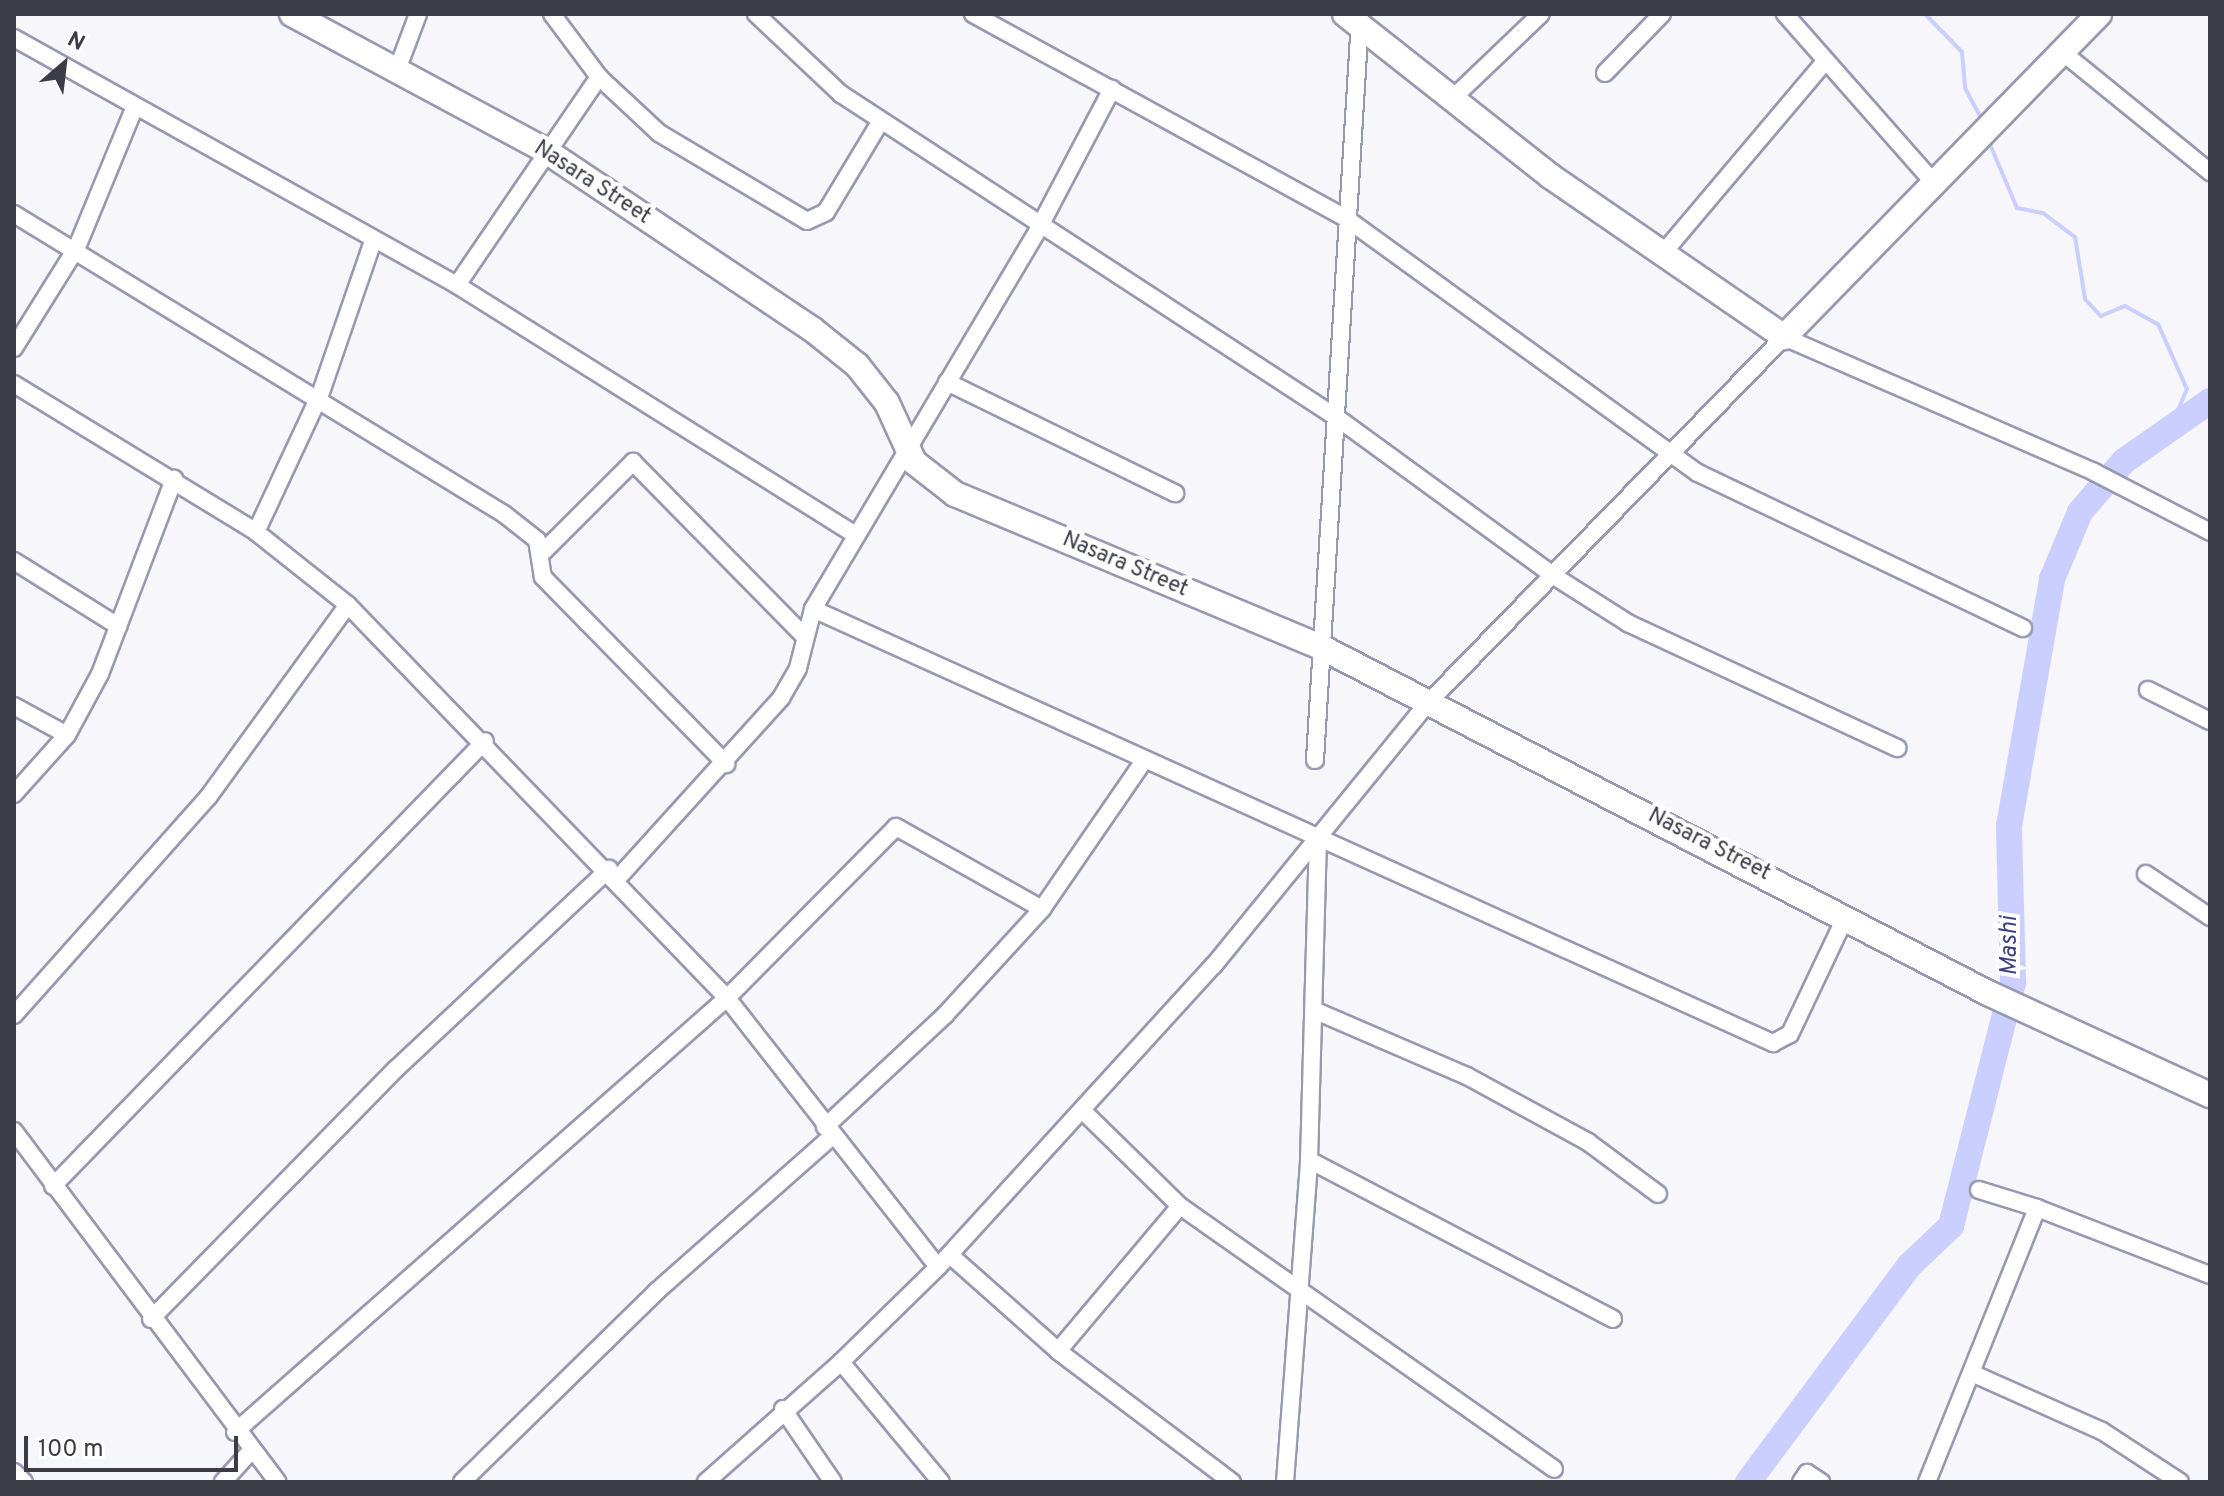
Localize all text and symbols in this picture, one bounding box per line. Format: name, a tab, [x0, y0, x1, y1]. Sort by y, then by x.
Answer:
north arrow	[24, 24, 104, 104]
text: N	[62, 27, 89, 58]
street label: Nasara Street	[529, 135, 655, 231]
street label: Nasara Street	[1058, 527, 1192, 603]
street label: Nasara Street	[1643, 803, 1775, 887]
water label: Mashi	[1997, 916, 2025, 976]
scale bar	[28, 1420, 242, 1470]
text: 100 m	[38, 1435, 104, 1465]

